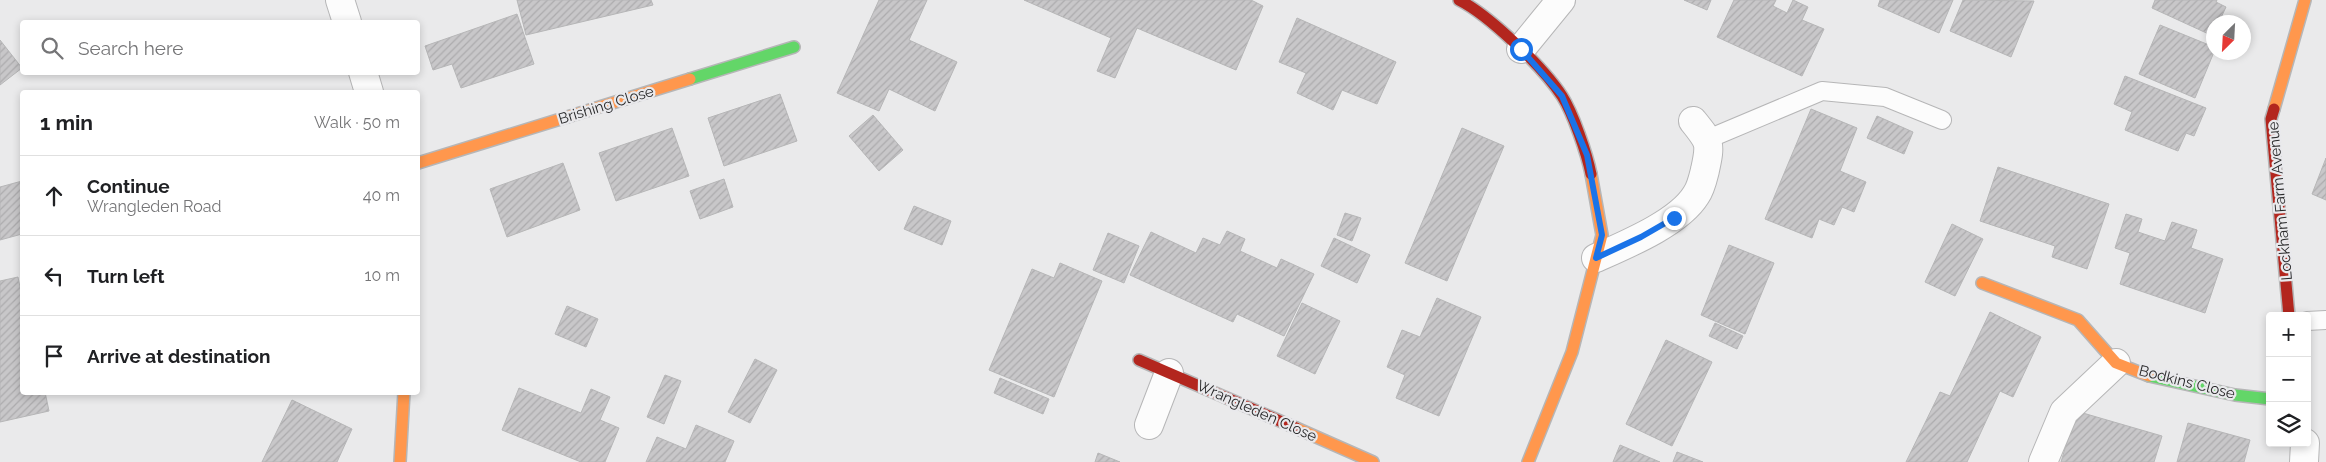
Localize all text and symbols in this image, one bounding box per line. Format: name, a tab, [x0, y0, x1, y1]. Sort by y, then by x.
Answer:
north arrow	[2206, 15, 2251, 60]
search box	[20, 20, 420, 75]
icon: search	[38, 34, 66, 62]
text: Search here	[78, 37, 184, 59]
route start	[1510, 38, 1533, 61]
street label: Brishing Close	[556, 82, 656, 128]
text: 1 min	[40, 110, 93, 135]
text: Walk · 50 m	[314, 113, 400, 132]
street label: Lockham Farm Avenue	[2264, 121, 2296, 281]
text: Continue	[87, 175, 170, 197]
icon: ahead	[40, 182, 68, 210]
text: 40 m	[363, 186, 400, 205]
text: Wrangleden Road	[87, 197, 221, 216]
route end	[1663, 207, 1686, 230]
icon: left	[40, 262, 68, 290]
text: Turn left	[87, 265, 164, 287]
text: 10 m	[365, 266, 400, 285]
map controls	[2266, 312, 2311, 447]
button: +	[2266, 312, 2311, 357]
icon: arrive	[40, 342, 68, 370]
text: Arrive at destination	[87, 345, 271, 367]
button: −	[2266, 357, 2311, 402]
street label: Bodkins Close	[2137, 361, 2237, 403]
street label: Wrangleden Close	[1194, 376, 1320, 446]
button: layers	[2266, 402, 2311, 447]

